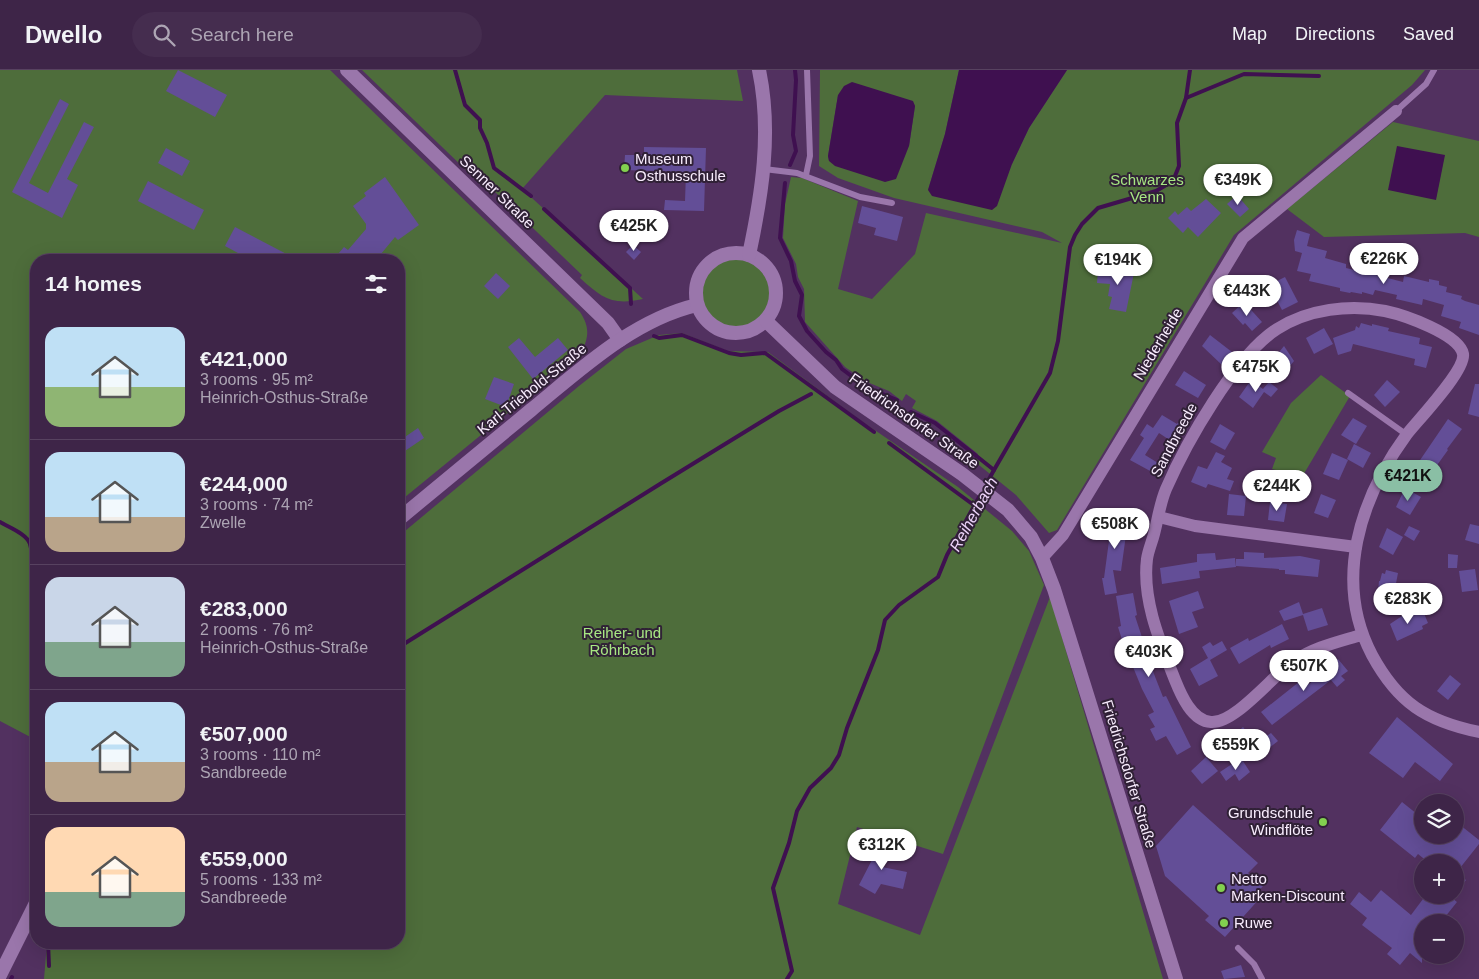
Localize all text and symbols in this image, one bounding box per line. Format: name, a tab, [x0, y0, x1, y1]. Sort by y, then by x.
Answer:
search box	[132, 12, 482, 57]
text: Dwello	[25, 21, 102, 48]
icon: search	[150, 21, 178, 49]
text: Search here	[190, 24, 294, 45]
text: Map	[1232, 24, 1267, 44]
text: Directions	[1295, 24, 1375, 44]
text: Saved	[1403, 24, 1454, 44]
place label: Museum Osthusschule	[635, 150, 726, 184]
street label: Senner Straße	[456, 152, 538, 232]
marker: Museum Osthusschule	[619, 162, 631, 174]
pin: €349K	[1203, 164, 1273, 206]
park label: Schwarzes Venn	[1110, 171, 1184, 205]
text: €349K	[1214, 171, 1262, 188]
pin: €425K	[599, 210, 669, 252]
text: €425K	[610, 217, 658, 234]
pin: €226K	[1349, 242, 1419, 285]
pin: €194K	[1083, 244, 1153, 286]
text: €226K	[1360, 250, 1408, 267]
text: €194K	[1094, 251, 1142, 268]
icon: filters	[362, 270, 390, 298]
text: 14 homes	[45, 272, 142, 295]
pin: €443K	[1212, 274, 1282, 317]
text: €443K	[1223, 282, 1271, 299]
street label: Niederheide	[1129, 305, 1186, 383]
street label: Karl-Triebold-Straße	[474, 339, 590, 438]
icon: home	[85, 347, 145, 407]
text: €421,000	[200, 347, 288, 370]
pin: €475K	[1221, 350, 1291, 393]
text: €475K	[1232, 358, 1280, 375]
street label: Friedrichsdorfer Straße	[846, 369, 982, 472]
text: 3 rooms · 95 m²	[200, 371, 313, 388]
text: Heinrich-Osthus-Straße	[200, 389, 368, 406]
street label: Sandbreede	[1147, 400, 1200, 480]
pin: €421K	[1373, 460, 1443, 502]
text: €421K	[1384, 467, 1432, 484]
pin: €244K	[1242, 470, 1312, 512]
icon: home	[85, 472, 145, 532]
text: €244,000	[200, 472, 288, 495]
water label: Reiherbach	[946, 474, 1001, 554]
text: €244K	[1253, 477, 1301, 494]
text: 3 rooms · 74 m²	[200, 496, 313, 513]
pin: €508K	[1080, 508, 1150, 550]
text: Zwelle	[200, 514, 246, 531]
text: €508K	[1091, 515, 1139, 532]
pin: €283K	[1373, 582, 1443, 625]
text: €283K	[1384, 590, 1432, 607]
icon: home	[85, 597, 145, 657]
text: €283,000	[200, 597, 288, 620]
text: 2 rooms · 76 m²	[200, 621, 313, 638]
park label: Reiher- und Röhrbach	[583, 624, 661, 658]
pin: €403K	[1114, 636, 1184, 678]
text: Heinrich-Osthus-Straße	[200, 639, 368, 656]
text: €403K	[1125, 643, 1173, 660]
pin: €507K	[1269, 650, 1339, 692]
text: €507K	[1280, 657, 1328, 674]
street label: Friedrichsdorfer Straße	[1099, 698, 1160, 850]
icon: home	[85, 722, 145, 782]
text: €507,000	[200, 722, 288, 745]
pin: €559K	[1201, 728, 1271, 771]
text: €559K	[1212, 736, 1260, 753]
text: 3 rooms · 110 m²	[200, 746, 321, 763]
text: Sandbreede	[200, 764, 287, 781]
map controls	[1414, 794, 1464, 964]
button: layers	[1414, 794, 1464, 844]
place label: Grundschule Windflöte	[1228, 804, 1313, 838]
marker: Grundschule Windflöte	[1317, 816, 1329, 828]
pin: €312K	[847, 828, 917, 871]
text: €312K	[858, 836, 906, 853]
icon: home	[85, 847, 145, 907]
text: €559,000	[200, 847, 288, 870]
button: +	[1414, 854, 1464, 904]
place label: Netto Marken-Discount	[1231, 870, 1345, 904]
text: 5 rooms · 133 m²	[200, 871, 322, 888]
marker: Netto Marken-Discount	[1215, 882, 1227, 894]
text: Sandbreede	[200, 889, 287, 906]
place label: Ruwe	[1234, 914, 1272, 931]
button: −	[1414, 914, 1464, 964]
marker: Ruwe	[1218, 917, 1230, 929]

